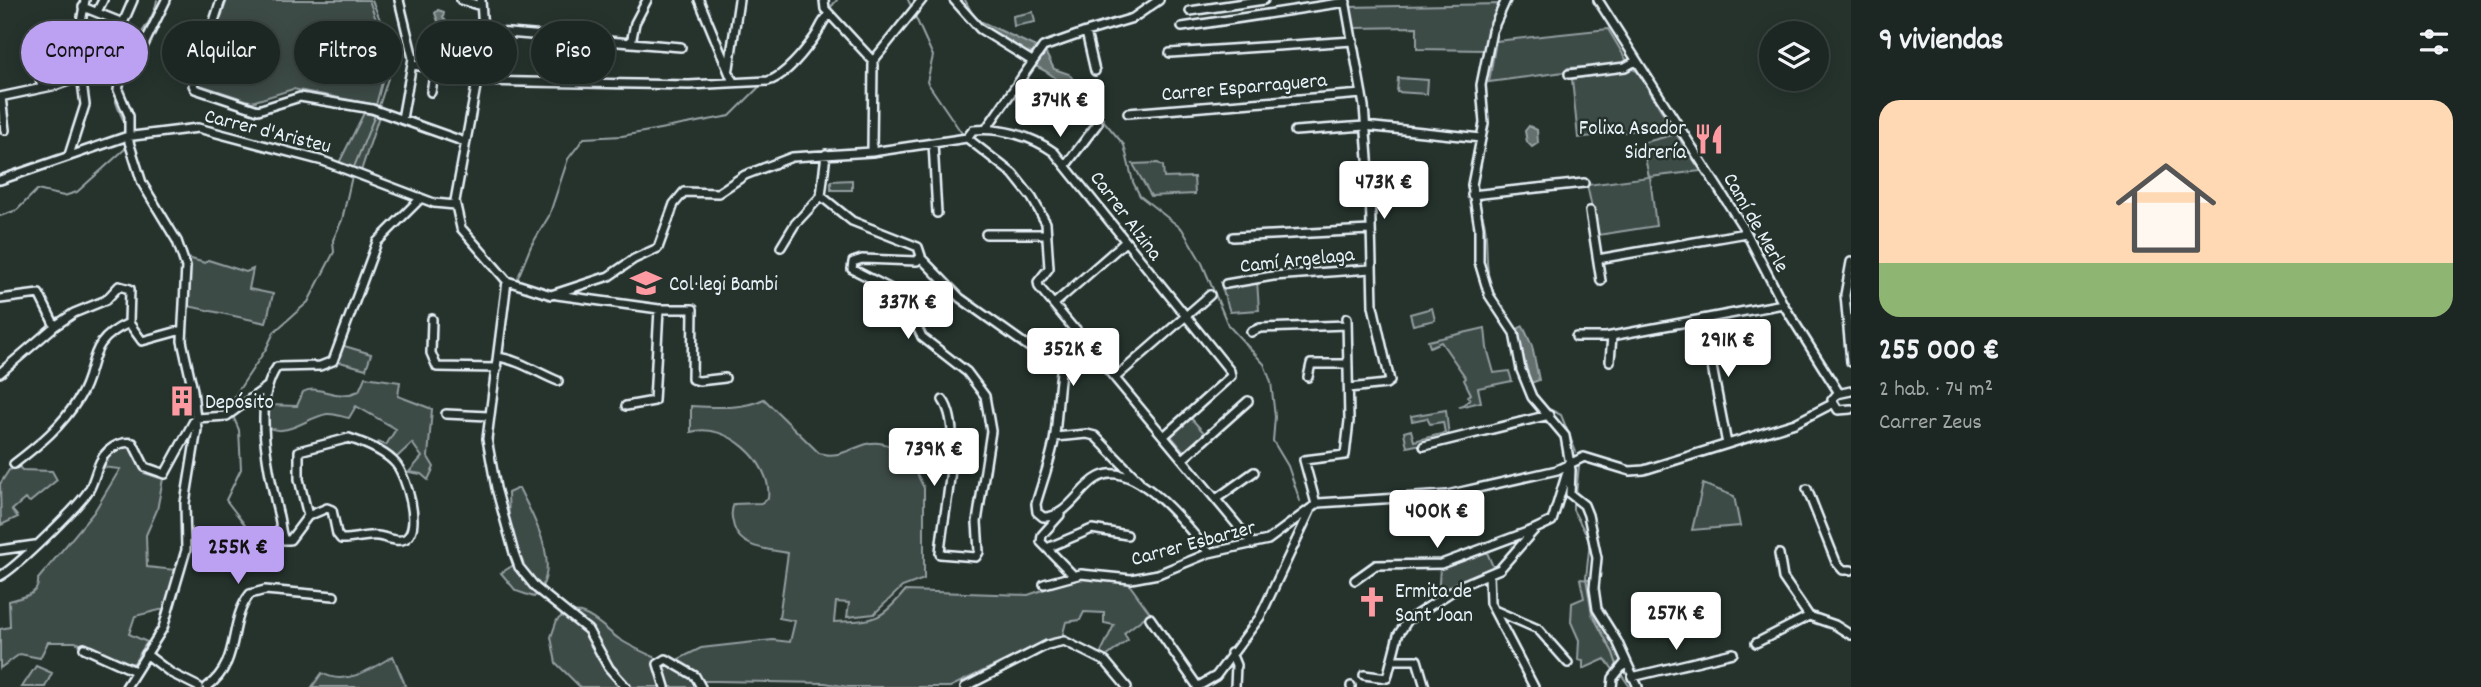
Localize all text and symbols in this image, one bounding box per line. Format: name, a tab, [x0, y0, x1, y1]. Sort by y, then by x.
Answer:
chip: Comprar	[21, 21, 148, 84]
chip: Alquilar	[162, 21, 280, 84]
chip: Filtros	[294, 21, 402, 84]
chip: Nuevo	[416, 21, 517, 84]
chip: Piso	[531, 21, 615, 84]
map controls	[1759, 21, 1829, 91]
button: layers	[1759, 21, 1829, 91]
text: 9 viviendas	[1879, 21, 2003, 64]
icon: filters	[2415, 23, 2453, 61]
street label: Carrer Esparraguera	[1160, 67, 1329, 111]
pin: 374K €	[1003, 80, 1117, 139]
text: 374K €	[1031, 85, 1089, 118]
street label: Carrer d'Aristeu	[201, 103, 334, 163]
place label: Folixa Asador Sidrería	[1579, 115, 1687, 169]
restaurant icon: Folixa Asador Sidrería	[1692, 122, 1726, 156]
icon: home	[2103, 145, 2229, 271]
pin: 473K €	[1327, 162, 1441, 221]
street label: Carrer Alzina	[1081, 166, 1169, 269]
text: 473K €	[1355, 167, 1413, 200]
street label: Camí de Merle	[1714, 168, 1795, 279]
street label: Camí Argelaga	[1239, 241, 1357, 283]
school or university icon: Col·legi Bambi	[629, 266, 663, 300]
place label: Col·legi Bambi	[669, 271, 778, 301]
pin: 337K €	[851, 282, 965, 341]
text: 337K €	[879, 287, 937, 320]
pin: 291K €	[1671, 320, 1785, 379]
text: 291K €	[1701, 325, 1755, 358]
pin: 352K €	[1016, 328, 1130, 388]
text: 255 000 €	[1879, 331, 1999, 374]
text: 352K €	[1043, 334, 1103, 367]
text: 2 hab. · 74 m²	[1879, 374, 1993, 407]
building icon: Depósito	[165, 384, 199, 418]
place label: Depósito	[205, 389, 274, 419]
text: Carrer Zeus	[1879, 407, 1982, 440]
pin: 739K €	[877, 428, 991, 488]
text: 739K €	[905, 434, 963, 467]
pin: 400K €	[1380, 490, 1494, 550]
text: 400K €	[1405, 496, 1469, 529]
street label: Carrer Esbarzer	[1128, 514, 1260, 576]
pin: 255K €	[181, 526, 295, 586]
text: 255K €	[208, 532, 268, 565]
place label: Ermita de Sant Joan	[1395, 578, 1473, 632]
church icon: Ermita de Sant Joan	[1355, 585, 1389, 619]
pin: 257K €	[1619, 592, 1733, 652]
text: 257K €	[1647, 598, 1705, 631]

